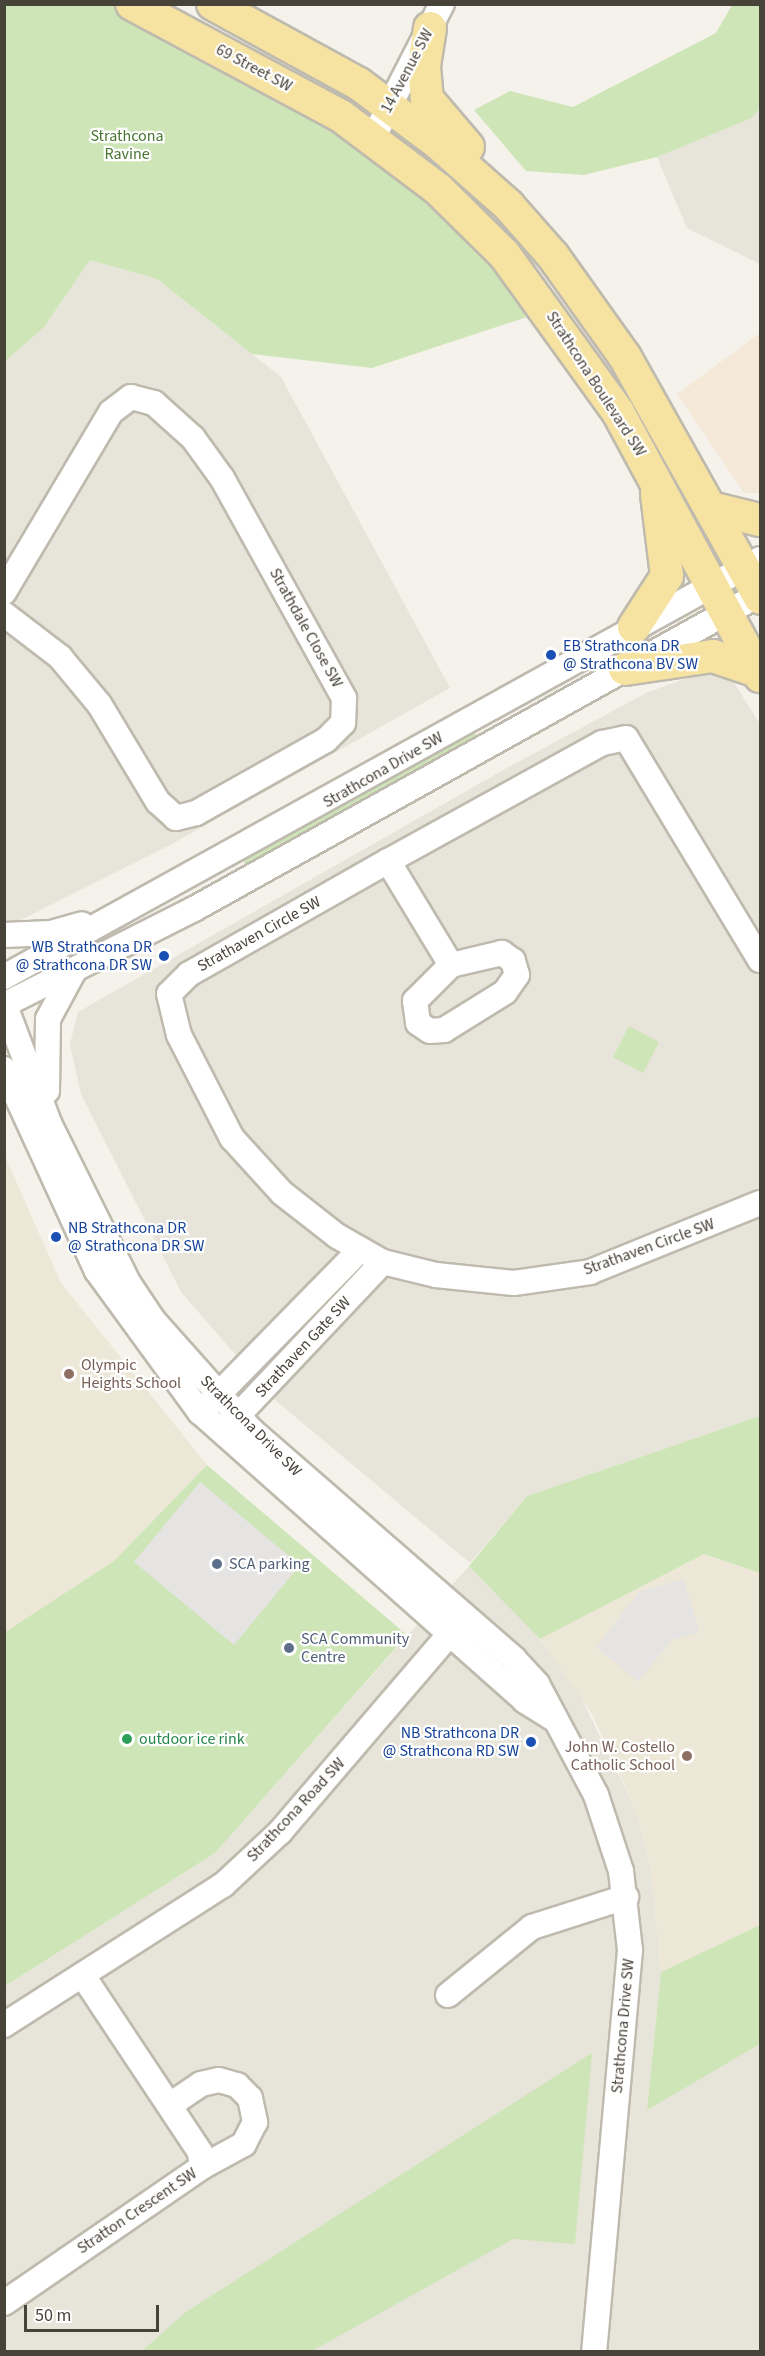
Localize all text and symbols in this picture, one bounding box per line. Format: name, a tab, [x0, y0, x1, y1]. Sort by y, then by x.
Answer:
street label: 14 Avenue SW	[377, 26, 437, 116]
street label: 69 Street SW	[213, 40, 295, 96]
park label: Strathcona Ravine	[90, 126, 164, 164]
street label: Strathcona Boulevard SW	[542, 308, 650, 460]
street label: Strathdale Close SW	[265, 565, 347, 691]
place label: EB Strathcona DR @ Strathcona BV SW	[563, 636, 698, 674]
marker: EB Strathcona DR @ Strathcona BV SW	[544, 648, 558, 662]
street label: Strathcona Drive SW	[320, 728, 446, 812]
street label: Strathaven Circle SW	[194, 892, 324, 976]
place label: WB Strathcona DR @ Strathcona DR SW	[16, 937, 152, 975]
marker: WB Strathcona DR @ Strathcona DR SW	[157, 949, 171, 963]
street label: Strathaven Circle SW	[581, 1214, 717, 1280]
place label: NB Strathcona DR @ Strathcona DR SW	[68, 1218, 204, 1256]
marker: NB Strathcona DR @ Strathcona DR SW	[49, 1230, 63, 1244]
street label: Strathaven Gate SW	[251, 1292, 355, 1402]
place label: Olympic Heights School	[81, 1355, 181, 1393]
marker: Olympic Heights School	[62, 1367, 76, 1381]
street label: Strathcona Drive SW	[196, 1371, 306, 1481]
place label: SCA parking	[229, 1554, 310, 1574]
marker: SCA parking	[210, 1557, 224, 1571]
place label: SCA Community Centre	[301, 1629, 409, 1667]
marker: SCA Community Centre	[282, 1641, 296, 1655]
place label: NB Strathcona DR @ Strathcona RD SW	[383, 1723, 519, 1761]
place label: outdoor ice rink	[139, 1729, 245, 1749]
marker: outdoor ice rink	[120, 1732, 134, 1746]
marker: NB Strathcona DR @ Strathcona RD SW	[524, 1735, 538, 1749]
place label: John W. Costello Catholic School	[565, 1737, 675, 1775]
marker: John W. Costello Catholic School	[680, 1749, 694, 1763]
street label: Strathcona Road SW	[243, 1754, 349, 1866]
street label: Strathcona Drive SW	[608, 1958, 638, 2094]
street label: Stratton Crescent SW	[74, 2164, 200, 2258]
scale bar	[27, 2293, 162, 2331]
text: 50 m	[35, 2303, 71, 2328]

